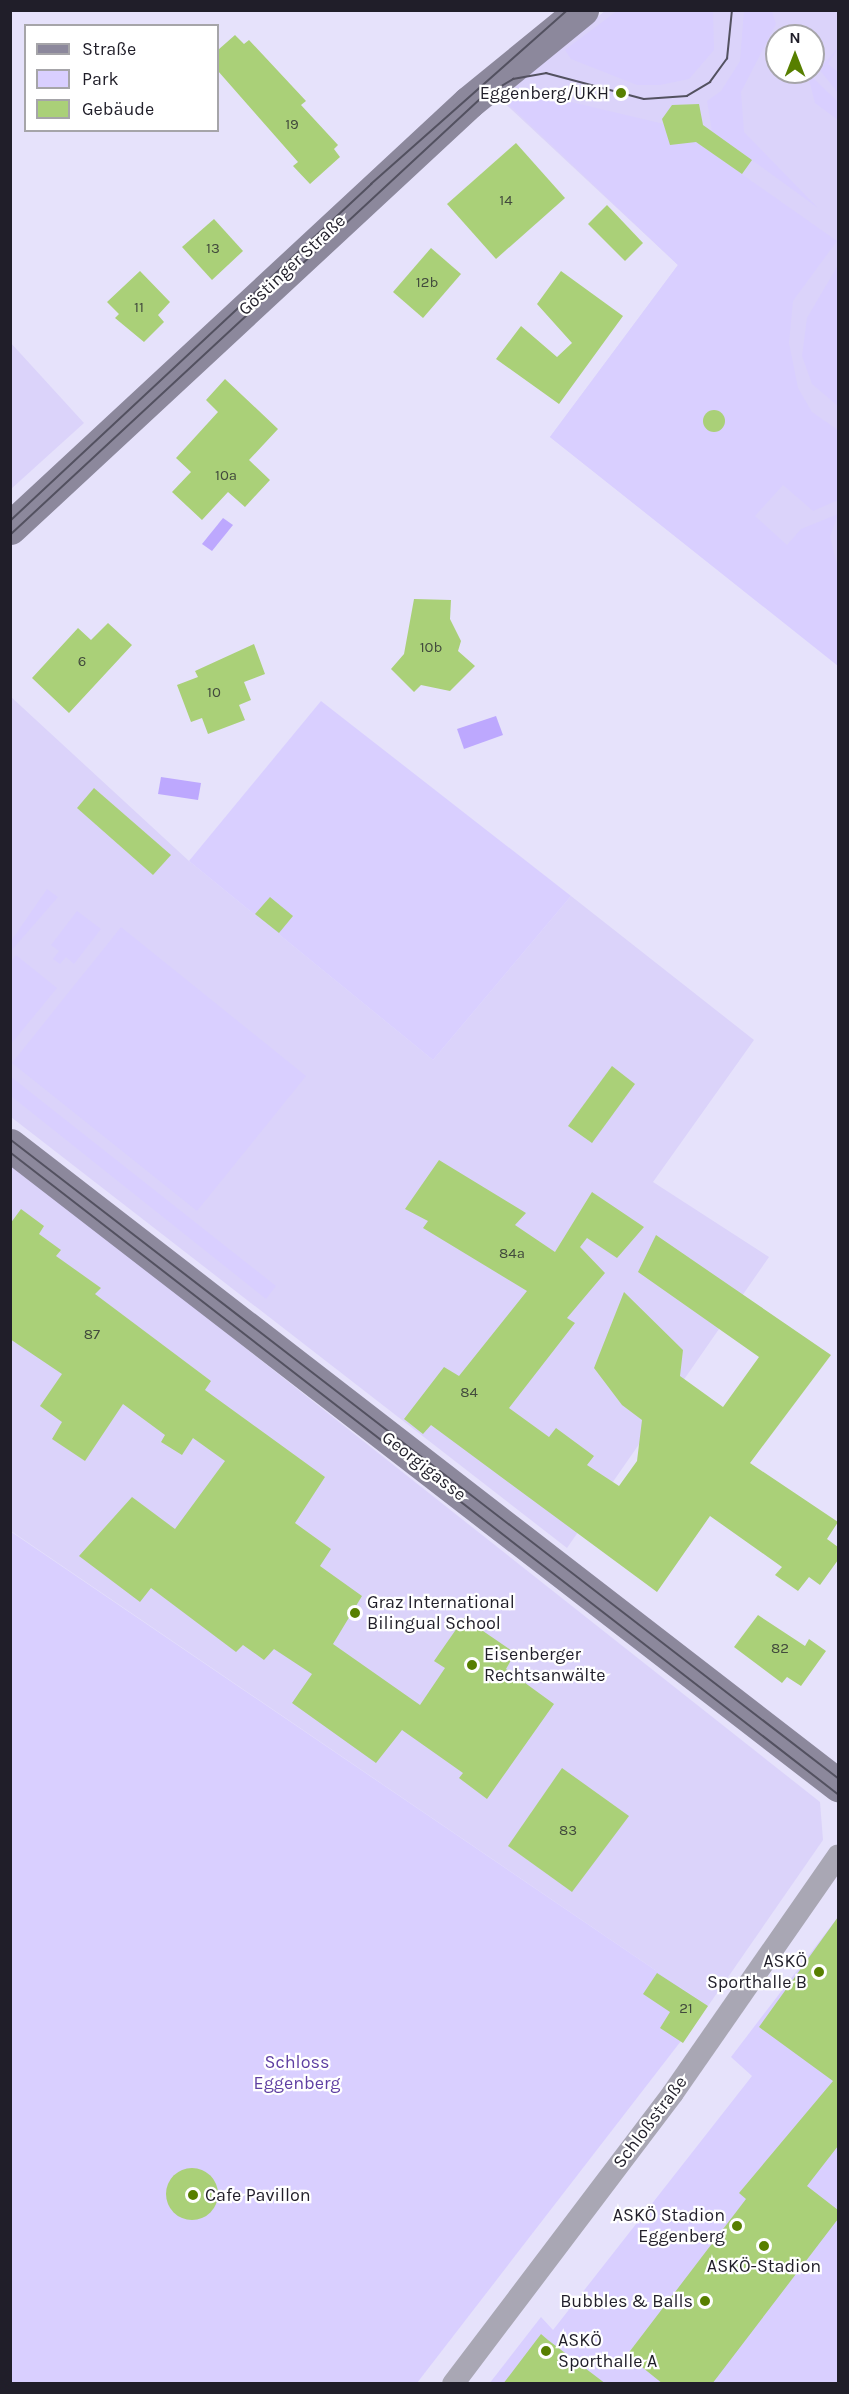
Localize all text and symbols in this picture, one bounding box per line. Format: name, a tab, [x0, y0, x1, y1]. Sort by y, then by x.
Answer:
legend	[24, 24, 219, 132]
north arrow	[765, 24, 825, 84]
text: N	[789, 28, 801, 47]
text: Straße	[82, 38, 136, 60]
text: Park	[82, 68, 119, 90]
place label: Eggenberg/UKH	[480, 82, 609, 104]
marker: Eggenberg/UKH	[614, 86, 628, 100]
text: Gebäude	[82, 98, 154, 120]
house number: 19	[285, 116, 299, 134]
house number: 14	[499, 192, 513, 210]
street label: Göstinger Straße	[234, 210, 350, 320]
house number: 13	[206, 240, 220, 258]
house number: 12b	[416, 274, 438, 292]
house number: 11	[134, 299, 144, 317]
house number: 10a	[215, 467, 237, 485]
house number: 10b	[420, 639, 442, 657]
house number: 6	[78, 653, 86, 671]
house number: 10	[207, 684, 221, 702]
house number: 84a	[499, 1245, 525, 1263]
house number: 87	[84, 1326, 100, 1344]
house number: 84	[460, 1384, 478, 1402]
street label: Georgigasse	[378, 1427, 470, 1505]
place label: Graz International Bilingual School	[367, 1592, 515, 1634]
marker: Graz International Bilingual School	[348, 1606, 362, 1620]
house number: 82	[771, 1640, 789, 1658]
place label: Eisenberger Rechtsanwälte	[484, 1644, 605, 1686]
marker: Eisenberger Rechtsanwälte	[465, 1658, 479, 1672]
house number: 83	[559, 1822, 577, 1840]
place label: ASKÖ Sporthalle B	[707, 1951, 807, 1994]
marker: ASKÖ Sporthalle B	[812, 1965, 826, 1979]
house number: 21	[679, 2000, 693, 2018]
park label: Schloss Eggenberg	[254, 2052, 340, 2094]
street label: Schloßstraße	[608, 2072, 692, 2172]
place label: Cafe Pavillon	[205, 2184, 311, 2206]
marker: Cafe Pavillon	[186, 2188, 200, 2202]
place label: ASKÖ Stadion Eggenberg	[613, 2205, 725, 2248]
marker: ASKÖ Stadion Eggenberg	[730, 2219, 744, 2233]
marker: ASKÖ-Stadion	[757, 2239, 771, 2253]
place label: ASKÖ-Stadion	[707, 2255, 821, 2277]
place label: Bubbles & Balls	[560, 2290, 693, 2312]
marker: Bubbles & Balls	[698, 2294, 712, 2308]
place label: ASKÖ Sporthalle A	[558, 2330, 657, 2372]
marker: ASKÖ Sporthalle A	[539, 2344, 553, 2358]

